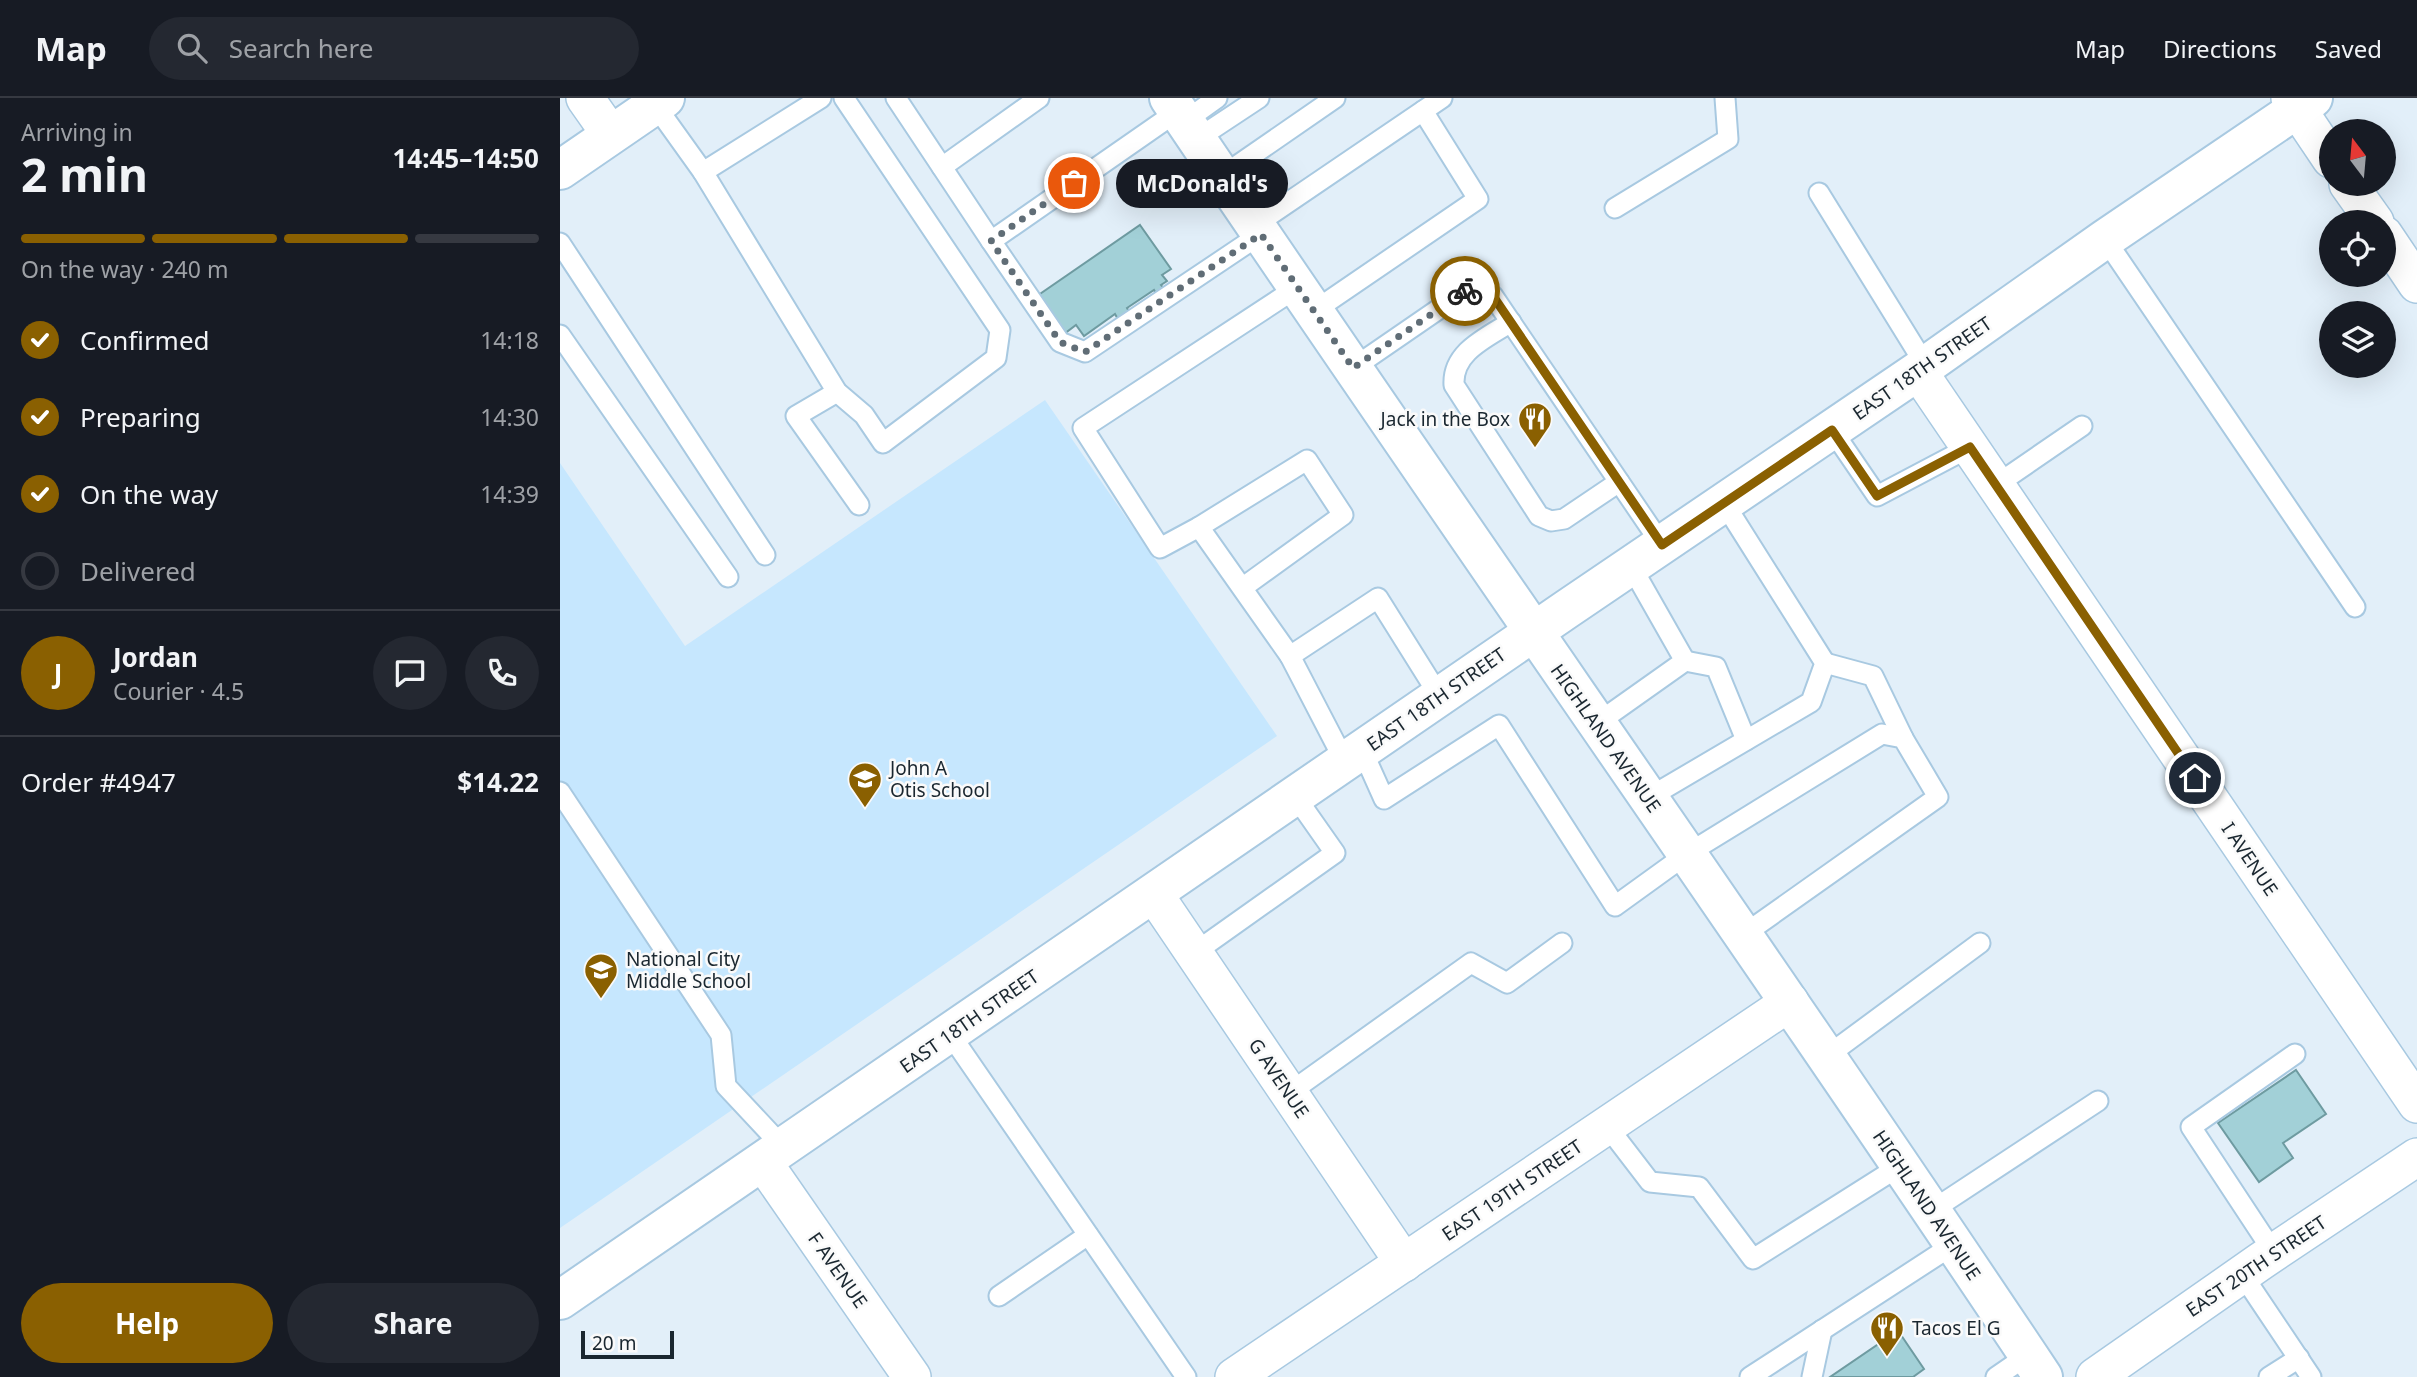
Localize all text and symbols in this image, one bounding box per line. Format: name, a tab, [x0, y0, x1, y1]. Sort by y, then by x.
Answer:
search box	[149, 17, 639, 80]
text: Map	[35, 26, 107, 71]
icon: search	[173, 29, 211, 67]
text: Search here	[229, 30, 373, 66]
text: Map	[2075, 32, 2125, 65]
text: Directions	[2163, 32, 2277, 65]
text: Saved	[2315, 32, 2382, 65]
text: Arriving in	[21, 116, 133, 148]
north arrow	[2319, 119, 2396, 196]
map controls	[2319, 119, 2396, 378]
text: 14:45–14:50	[392, 140, 539, 176]
text: 2 min	[21, 143, 148, 205]
pin	[1044, 153, 1104, 213]
callout: McDonald's	[1116, 158, 1288, 208]
icon: bag	[1055, 164, 1093, 202]
text: McDonald's	[1136, 167, 1268, 199]
button: locate	[2319, 210, 2396, 287]
text: On the way · 240 m	[21, 253, 228, 285]
courier	[1430, 256, 1500, 326]
icon: bike	[1446, 272, 1484, 310]
button: layers	[2319, 301, 2396, 378]
street label: EAST 18TH STREET	[1847, 310, 1997, 426]
icon: check	[21, 321, 59, 359]
text: Confirmed	[80, 322, 210, 358]
text: 14:18	[480, 324, 539, 356]
icon: check	[21, 398, 59, 436]
text: Preparing	[80, 399, 201, 435]
restaurant icon: Jack in the Box	[1516, 400, 1554, 449]
text: 14:30	[480, 401, 539, 433]
place label: Jack in the Box	[1379, 406, 1510, 432]
icon: check	[21, 475, 59, 513]
text: On the way	[80, 476, 218, 512]
text: 14:39	[480, 478, 539, 510]
text: Delivered	[80, 553, 196, 589]
button: chat	[373, 636, 447, 710]
button: phone	[465, 636, 539, 710]
text: Jordan	[113, 639, 198, 675]
street label: EAST 18TH STREET	[1361, 641, 1511, 757]
text: J	[54, 655, 62, 691]
street label: HIGHLAND AVENUE	[1545, 658, 1667, 818]
text: Courier · 4.5	[113, 675, 244, 707]
pin	[2165, 748, 2225, 808]
place label: John A Otis School	[888, 755, 990, 803]
icon: home	[2176, 759, 2214, 797]
school or university icon: John A Otis School	[846, 760, 884, 809]
text: Order #4947	[21, 764, 176, 800]
text: $14.22	[457, 764, 539, 800]
street label: I AVENUE	[2216, 817, 2284, 901]
place label: National City Middle School	[626, 946, 751, 994]
school or university icon: National City Middle School	[582, 951, 620, 1000]
street label: EAST 18TH STREET	[894, 963, 1044, 1079]
street label: G AVENUE	[1243, 1033, 1315, 1123]
street label: HIGHLAND AVENUE	[1867, 1125, 1987, 1285]
street label: EAST 19TH STREET	[1437, 1133, 1588, 1247]
street label: EAST 20TH STREET	[2181, 1209, 2332, 1323]
street label: F AVENUE	[802, 1227, 874, 1313]
button: Help	[21, 1283, 273, 1363]
button: Share	[287, 1283, 539, 1363]
restaurant icon: Tacos El G	[1868, 1309, 1906, 1358]
place label: Tacos El G	[1912, 1315, 2001, 1341]
scale bar	[581, 1328, 674, 1360]
text: 20 m	[592, 1330, 636, 1356]

